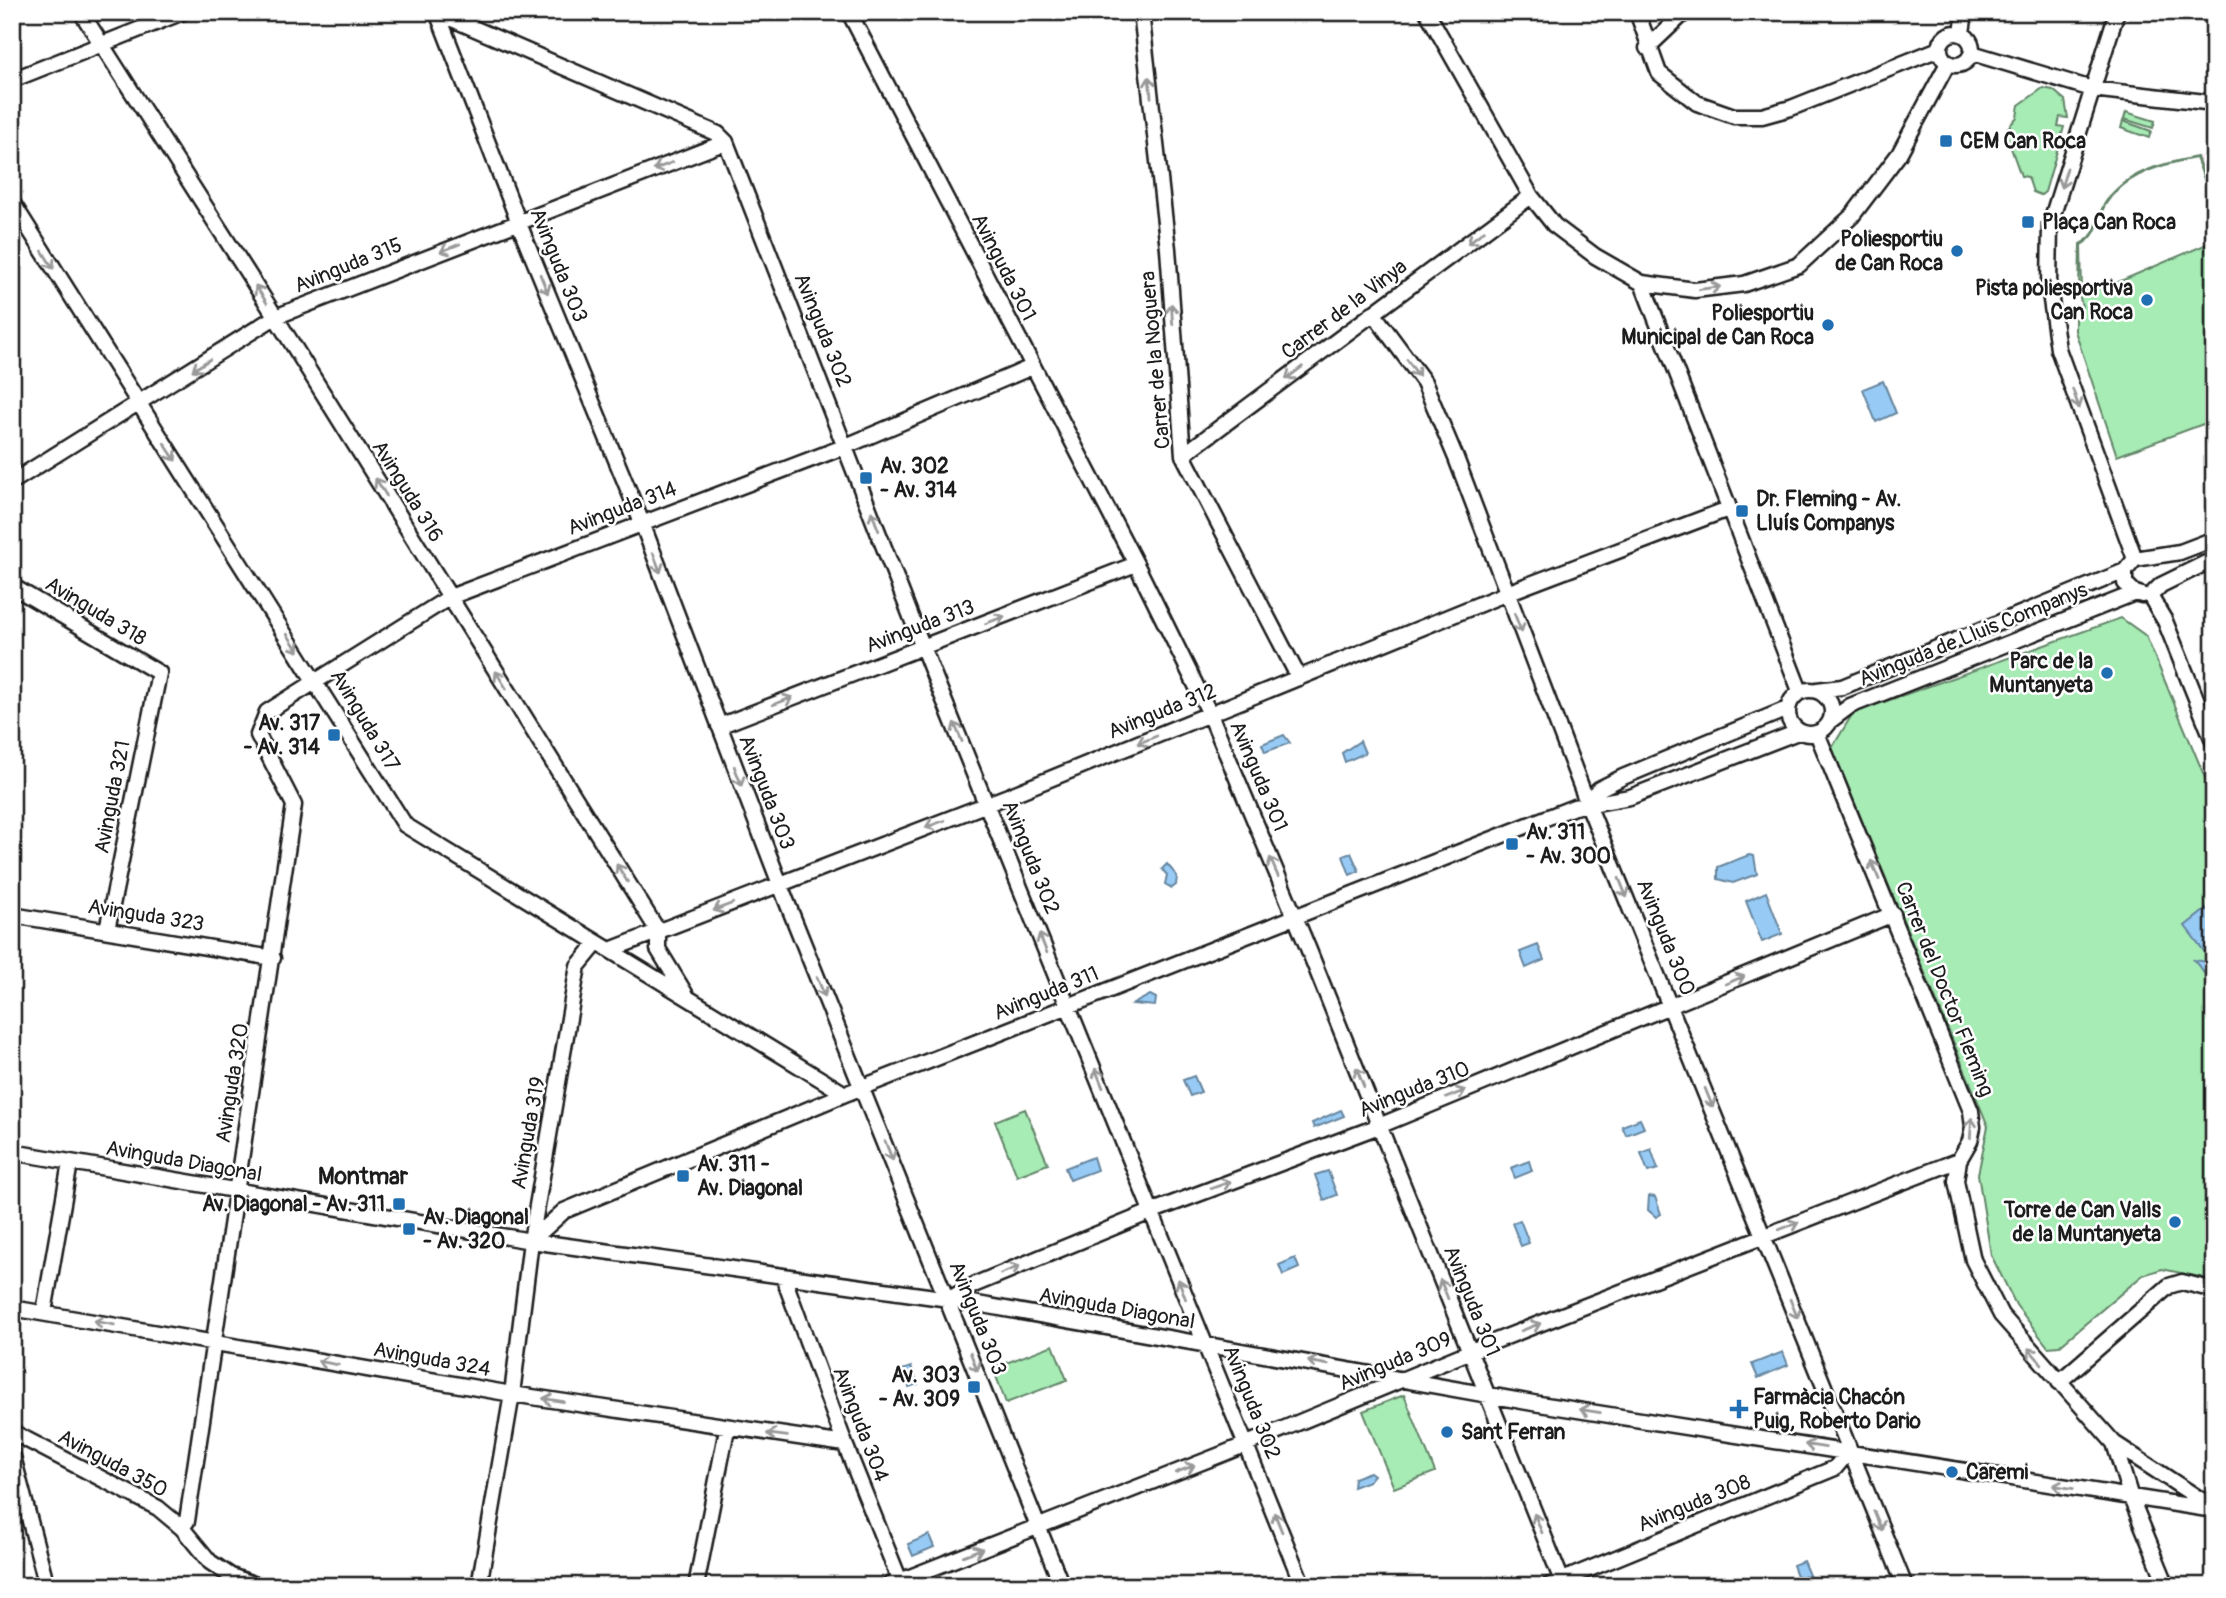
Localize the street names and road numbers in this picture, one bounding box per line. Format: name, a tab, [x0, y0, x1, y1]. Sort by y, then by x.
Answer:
street label: Avinguda 303	[523, 204, 594, 326]
street label: Avinguda 301	[965, 209, 1042, 326]
street label: Avinguda 315	[290, 232, 406, 299]
street label: Carrer de la Vinya	[1276, 253, 1413, 366]
street label: Avinguda 302	[787, 269, 858, 391]
street label: Carrer de la Noguera	[1134, 270, 1177, 450]
street label: Avinguda 316	[366, 435, 450, 547]
street label: Avinguda 314	[564, 475, 681, 542]
street label: Avinguda 318	[40, 571, 151, 652]
street label: Avinguda de Lluis Companys	[1855, 576, 2092, 693]
street label: Avinguda 313	[862, 593, 979, 660]
street label: Avinguda 317	[324, 664, 406, 776]
street label: Avinguda 312	[1104, 677, 1220, 745]
street label: Avinguda 301	[1223, 717, 1294, 835]
street label: Avinguda 303	[732, 731, 801, 853]
street label: Avinguda 321	[88, 738, 137, 856]
street label: Avinguda 302	[995, 796, 1066, 918]
street label: Avinguda 300	[1630, 875, 1701, 999]
street label: Carrer del Doctor Fleming	[1889, 878, 2000, 1101]
street label: Avinguda 323	[86, 893, 206, 938]
street label: Avinguda 311	[990, 960, 1103, 1027]
street label: Avinguda 320	[210, 1021, 255, 1145]
street label: Avinguda 310	[1355, 1055, 1474, 1124]
street label: Avinguda 319	[505, 1075, 552, 1191]
street label: Avinguda Diagonal	[104, 1134, 264, 1188]
street label: Avinguda 301	[1437, 1242, 1506, 1361]
street label: Avinguda 303	[942, 1257, 1013, 1379]
street label: Avinguda Diagonal	[1037, 1281, 1197, 1335]
street label: Avinguda 309	[1335, 1326, 1456, 1397]
street label: Avinguda 324	[371, 1336, 493, 1383]
street label: Avinguda 302	[1216, 1341, 1287, 1463]
street label: Avinguda 304	[826, 1363, 895, 1486]
street label: Avinguda 350	[53, 1423, 172, 1504]
street label: Avinguda 308	[1634, 1469, 1755, 1538]

